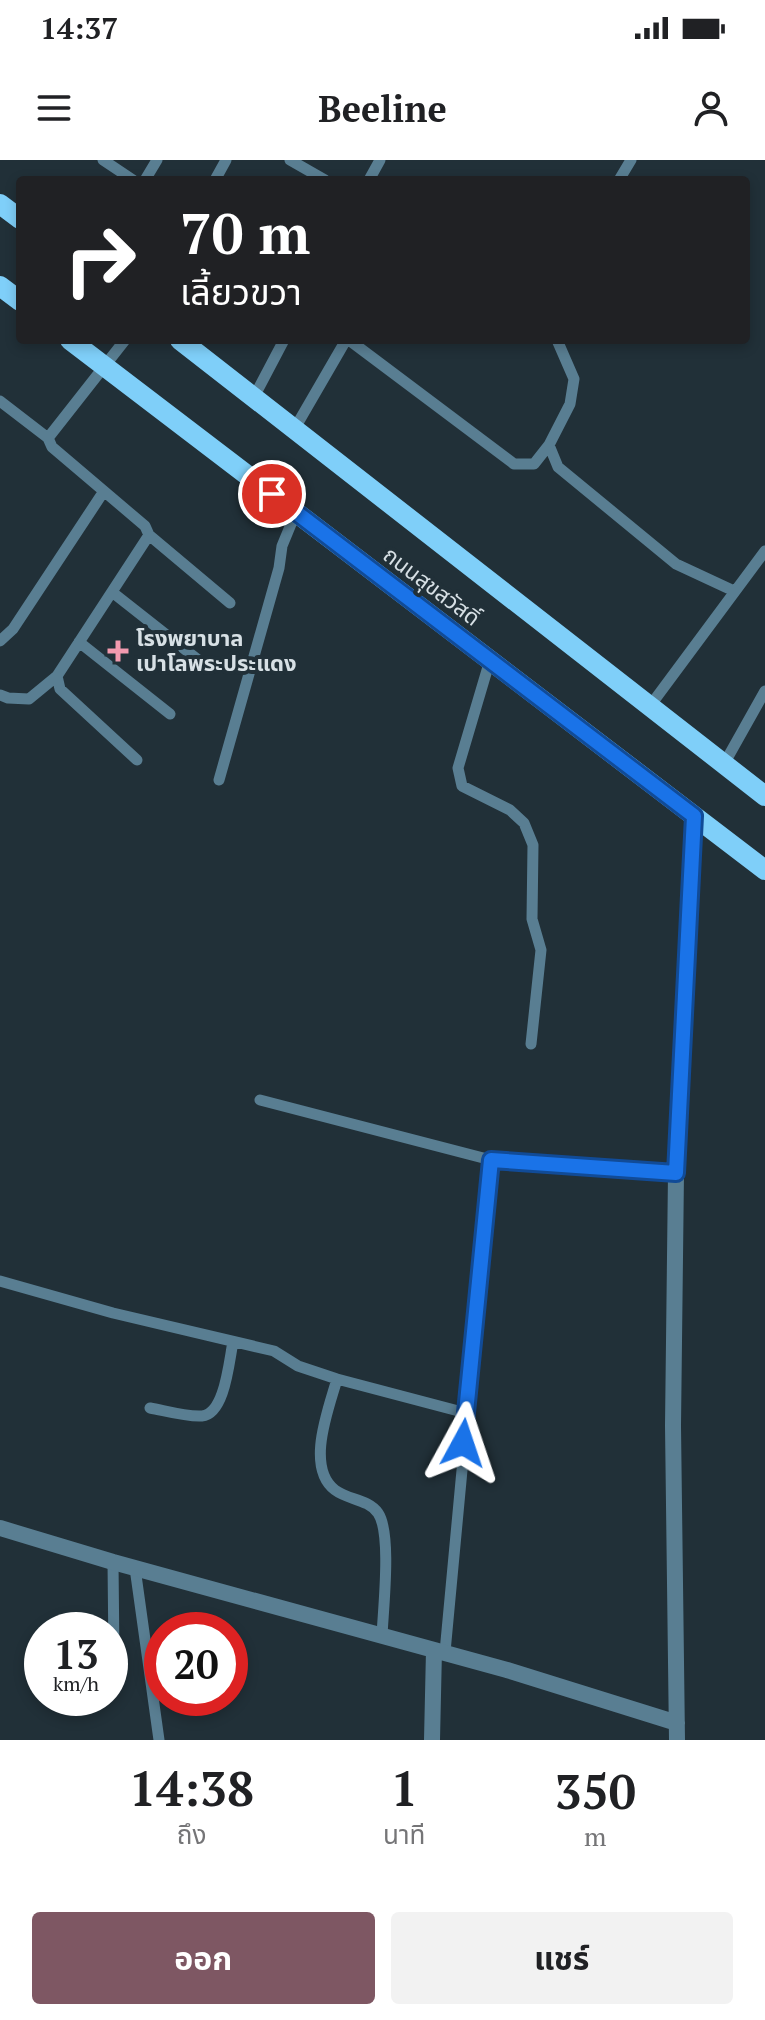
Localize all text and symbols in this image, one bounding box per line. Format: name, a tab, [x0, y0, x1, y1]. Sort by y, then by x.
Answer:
text: 14:37	[40, 8, 118, 48]
text: Beeline	[318, 85, 447, 132]
icon: menu	[32, 86, 76, 130]
icon: person	[689, 86, 733, 130]
text: 70 m	[180, 196, 310, 270]
icon: right	[48, 208, 152, 312]
text: เลี้ยวขวา	[180, 268, 302, 315]
pin	[238, 460, 306, 528]
icon: arrive	[250, 472, 294, 516]
street label: ถนนสุขสวัสดิ์	[378, 540, 487, 632]
place label: โรงพยาบาล เปาโลพระประแดง	[136, 623, 297, 677]
marker: โรงพยาบาล เปาโลพระประแดง	[107, 640, 129, 662]
position arrow	[421, 1401, 505, 1485]
speed limit sign: 20	[144, 1612, 248, 1716]
text: 13	[53, 1627, 99, 1680]
text: km/h	[53, 1670, 99, 1697]
text: 14:38	[129, 1756, 254, 1820]
text: 1	[391, 1756, 418, 1820]
text: 350	[555, 1759, 636, 1823]
text: ถึง	[177, 1817, 206, 1851]
text: นาที	[383, 1817, 425, 1851]
text: m	[584, 1819, 606, 1853]
button: ออก	[32, 1912, 375, 2004]
button: แชร์	[391, 1912, 733, 2004]

